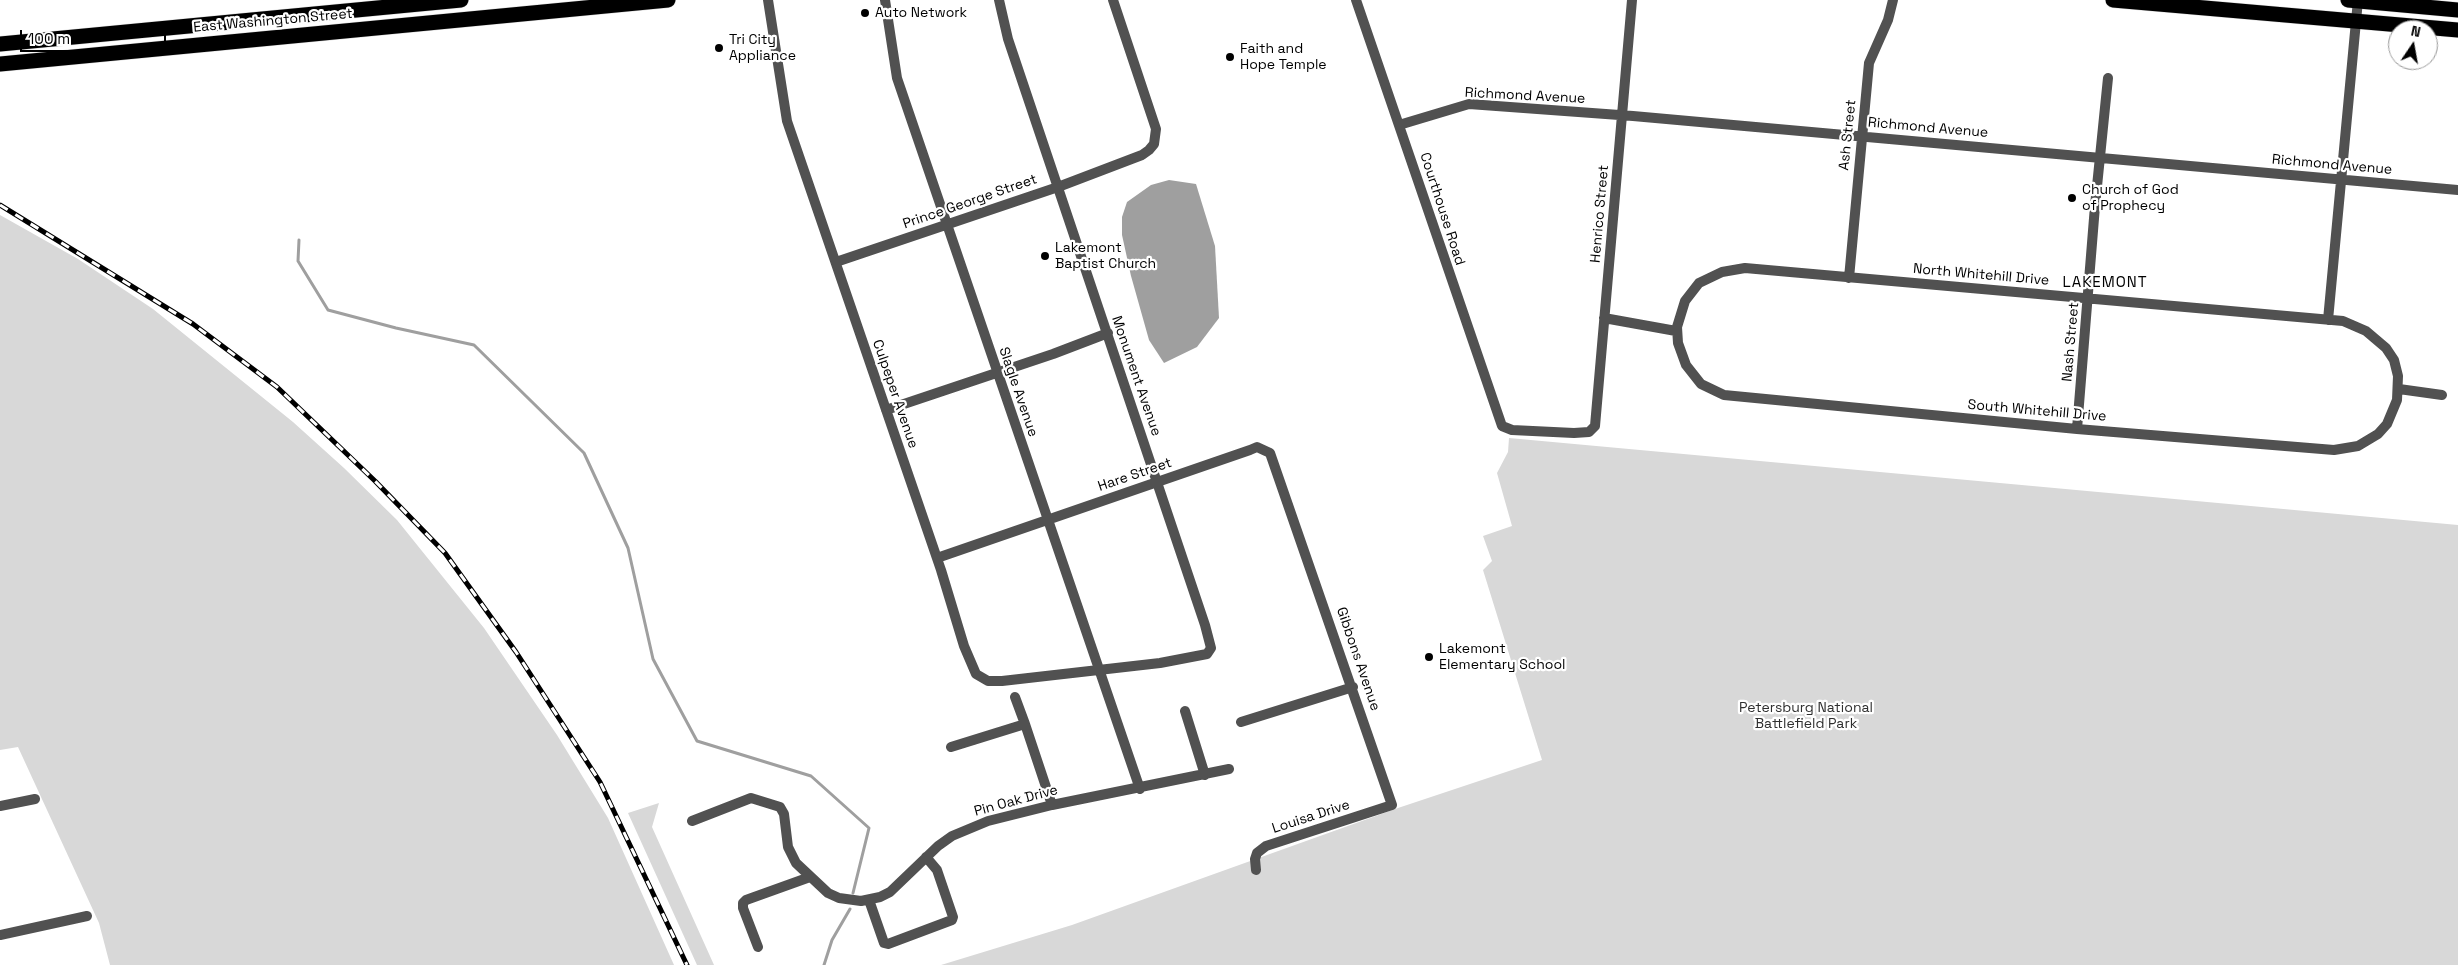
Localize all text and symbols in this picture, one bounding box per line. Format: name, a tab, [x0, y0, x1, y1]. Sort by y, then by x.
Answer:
place label: Auto Network	[875, 5, 967, 21]
street label: East Washington Street	[193, 6, 353, 36]
marker: Auto Network	[859, 7, 871, 19]
scale bar	[22, 20, 169, 52]
north arrow	[2388, 20, 2438, 70]
text: N	[2409, 22, 2422, 41]
text: 100 m	[28, 29, 70, 48]
place label: Tri City Appliance	[729, 32, 796, 64]
place label: Faith and Hope Temple	[1240, 41, 1327, 74]
marker: Tri City Appliance	[713, 42, 725, 54]
marker: Faith and Hope Temple	[1224, 51, 1236, 63]
street label: Richmond Avenue	[1464, 84, 1586, 108]
street label: Ash Street	[1836, 99, 1860, 171]
street label: Richmond Avenue	[1867, 114, 1989, 142]
street label: Courthouse Road	[1416, 151, 1468, 267]
street label: Richmond Avenue	[2271, 151, 2393, 179]
street label: Henrico Street	[1587, 164, 1613, 264]
street label: Prince George Street	[901, 171, 1039, 233]
place label: Church of God of Prophecy	[2082, 182, 2179, 214]
marker: Church of God of Prophecy	[2066, 192, 2078, 204]
place label: Lakemont Baptist Church	[1055, 240, 1156, 272]
marker: Lakemont Baptist Church	[1039, 250, 1051, 262]
street label: North Whitehill Drive	[1912, 261, 2050, 289]
district label: LAKEMONT	[2061, 274, 2149, 292]
street label: Nash Street	[2059, 302, 2083, 382]
street label: Monument Avenue	[1108, 314, 1164, 438]
street label: Culpeper Avenue	[869, 337, 921, 451]
street label: Slagle Avenue	[995, 345, 1041, 439]
street label: South Whitehill Drive	[1967, 397, 2107, 425]
street label: Hare Street	[1096, 455, 1174, 495]
street label: Gibbons Avenue	[1332, 605, 1384, 713]
place label: Lakemont Elementary School	[1439, 641, 1565, 674]
marker: Lakemont Elementary School	[1423, 651, 1435, 663]
park label: Petersburg National Battlefield Park	[1739, 700, 1873, 732]
street label: Pin Oak Drive	[972, 782, 1060, 820]
street label: Louisa Drive	[1270, 797, 1352, 837]

